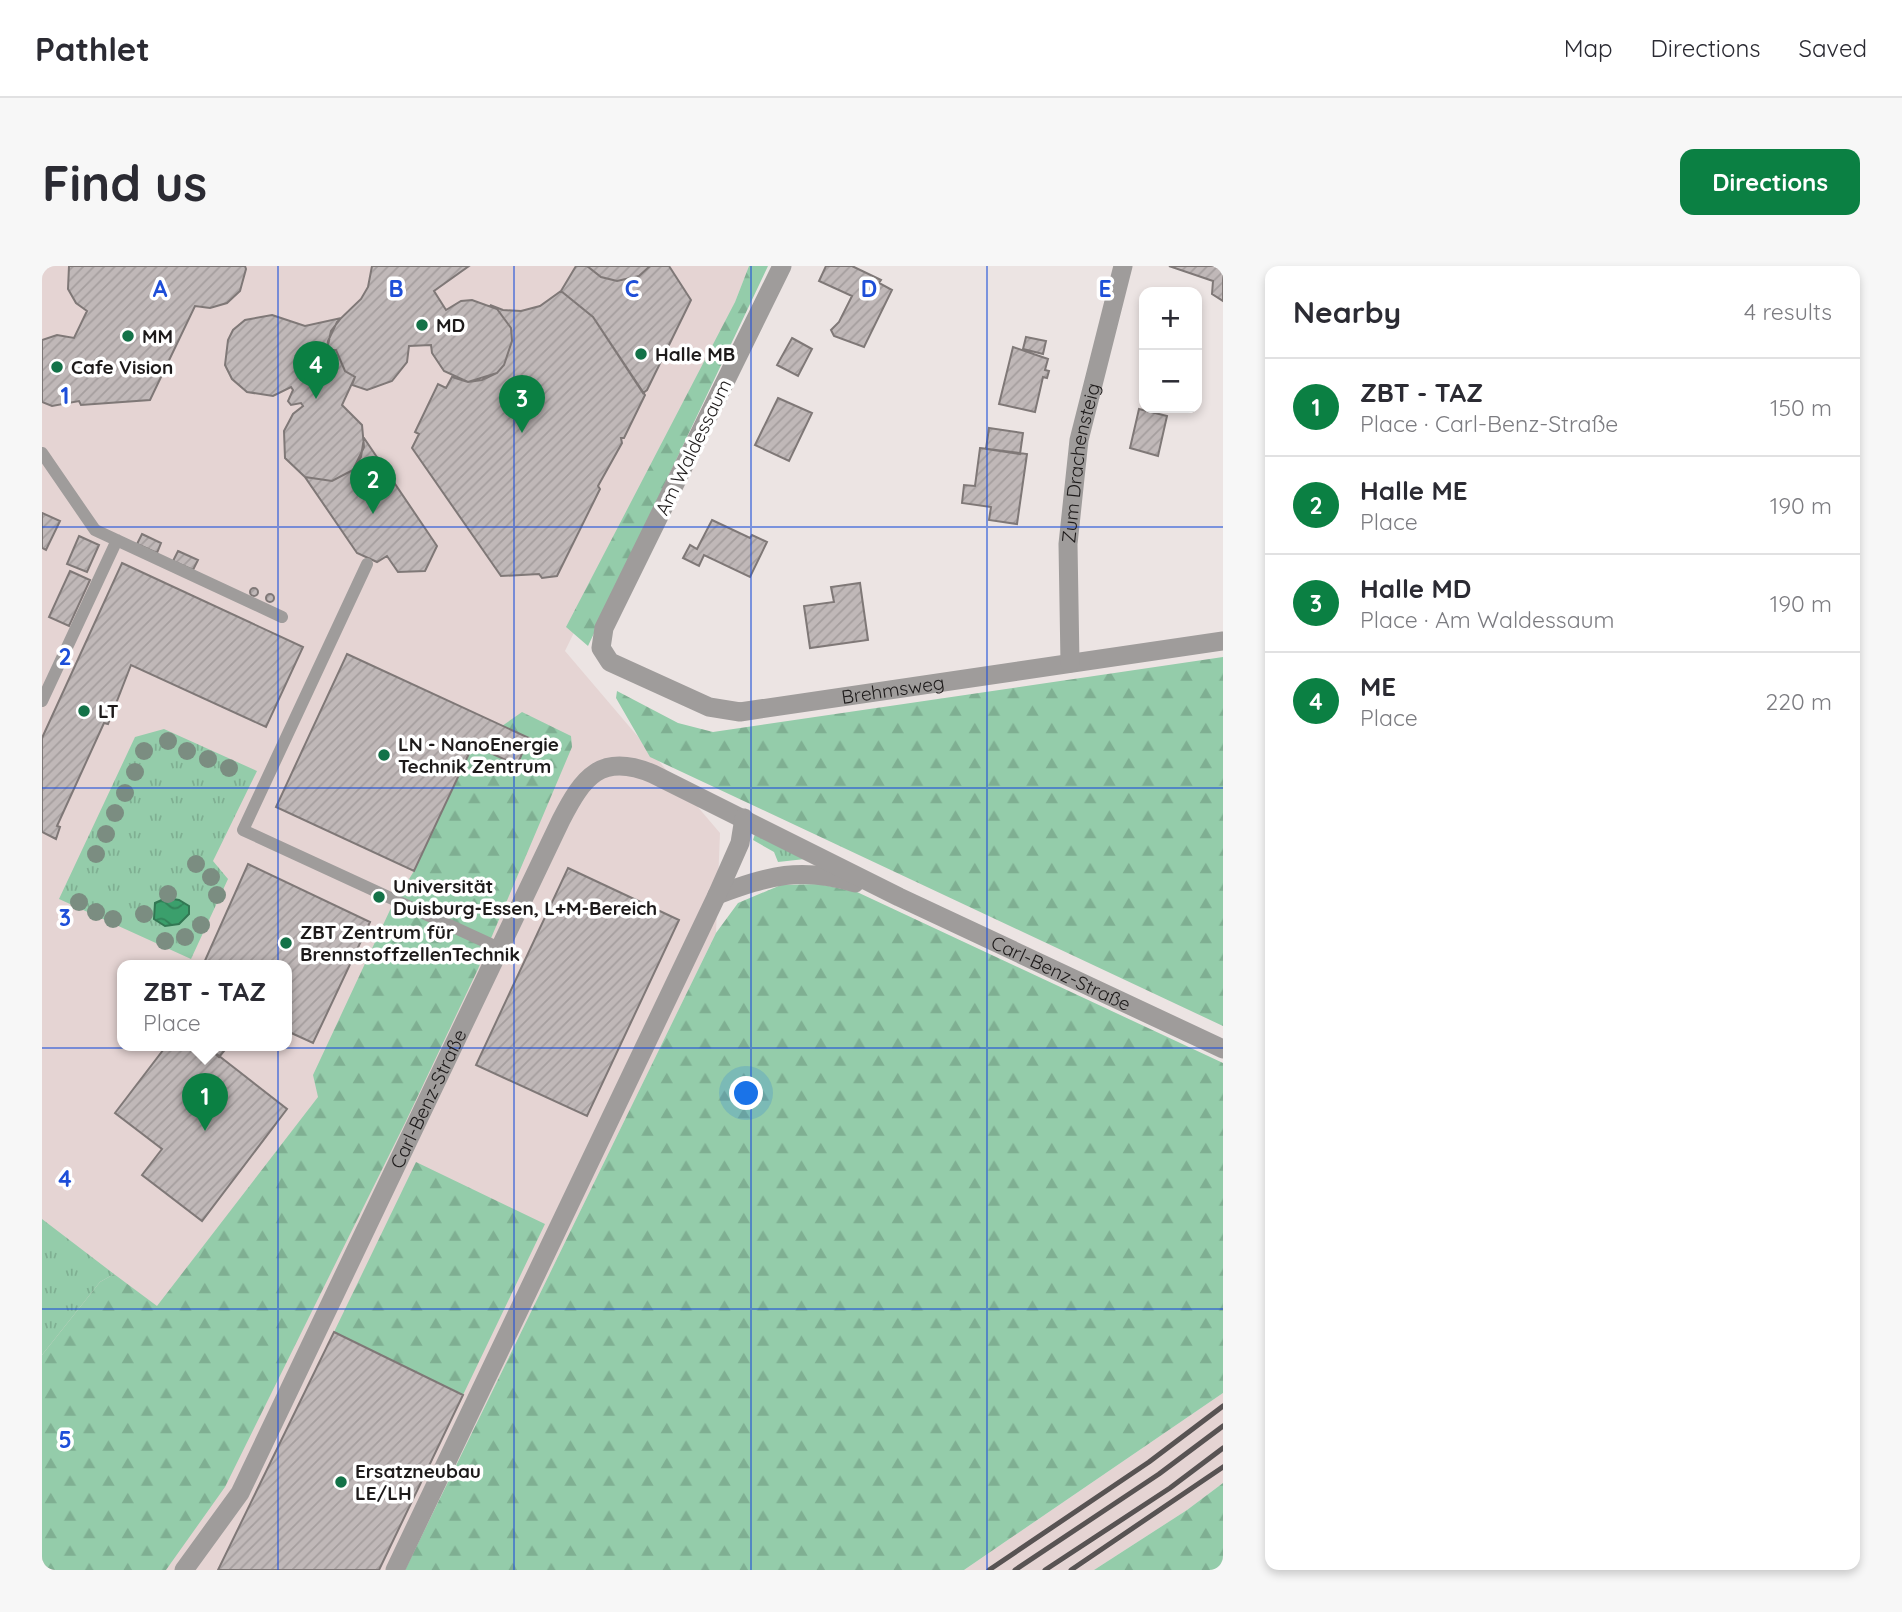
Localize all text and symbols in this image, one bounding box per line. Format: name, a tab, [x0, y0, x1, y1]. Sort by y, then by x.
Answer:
text: Pathlet	[35, 28, 150, 69]
text: Map	[1564, 33, 1613, 63]
text: Directions	[1651, 33, 1761, 63]
text: Saved	[1799, 33, 1867, 63]
button: Directions	[1680, 149, 1860, 215]
text: Find us	[42, 152, 207, 213]
text: A	[153, 274, 168, 303]
text: B	[388, 274, 404, 303]
text: C	[625, 274, 639, 303]
text: D	[861, 274, 877, 303]
text: E	[1098, 274, 1112, 303]
map controls	[1139, 287, 1202, 413]
button: +	[1139, 287, 1202, 350]
text: Nearby	[1293, 293, 1401, 331]
text: 4 results	[1744, 297, 1832, 326]
place label: MD	[436, 313, 465, 337]
marker: MD	[414, 317, 430, 333]
place label: MM	[142, 324, 173, 348]
marker: MM	[120, 328, 136, 344]
pin: 4	[293, 341, 339, 399]
place label: Halle MB	[655, 342, 735, 366]
marker: Halle MB	[633, 346, 649, 362]
button: −	[1139, 350, 1202, 413]
place label: Cafe Vision	[71, 355, 173, 379]
marker: Cafe Vision	[49, 359, 65, 375]
pin: 3	[499, 375, 545, 433]
street label: Am Waldessaum	[650, 375, 736, 519]
text: ZBT - TAZ	[1360, 376, 1483, 409]
street label: Zum Drachensteig	[1056, 380, 1105, 544]
text: 1	[61, 381, 69, 410]
text: 1	[1312, 393, 1320, 422]
text: 150 m	[1770, 393, 1832, 422]
text: Place · Carl-Benz-Straße	[1360, 409, 1618, 438]
pin: 2	[350, 456, 396, 514]
text: Halle ME	[1360, 474, 1468, 507]
text: 2	[1309, 491, 1323, 520]
text: 190 m	[1770, 491, 1832, 520]
text: Place	[1360, 507, 1418, 536]
text: Halle MD	[1360, 572, 1471, 605]
text: 3	[1310, 589, 1322, 618]
text: 190 m	[1770, 589, 1832, 618]
text: Place · Am Waldessaum	[1360, 605, 1615, 634]
text: 2	[58, 642, 72, 671]
street label: Brehmsweg	[840, 670, 946, 709]
text: ME	[1360, 670, 1396, 703]
text: 4	[1309, 687, 1323, 716]
text: 220 m	[1766, 687, 1832, 716]
place label: LT	[98, 699, 119, 723]
marker: LT	[76, 703, 92, 719]
text: Place	[1360, 703, 1418, 732]
place label: LN - NanoEnergie Technik Zentrum	[398, 732, 559, 778]
marker: LN - NanoEnergie Technik Zentrum	[376, 747, 392, 763]
place label: Universität Duisburg-Essen, L+M-Bereich	[393, 874, 657, 920]
marker: Universität Duisburg-Essen, L+M-Bereich	[371, 889, 387, 905]
text: 3	[59, 903, 71, 932]
place label: ZBT Zentrum für BrennstoffzellenTechnik	[300, 920, 520, 966]
street label: Carl-Benz-Straße	[987, 930, 1135, 1016]
marker: ZBT Zentrum für BrennstoffzellenTechnik	[278, 935, 294, 951]
popup	[117, 960, 292, 1051]
text: ZBT - TAZ	[143, 975, 266, 1008]
text: Place	[143, 1008, 201, 1037]
street label: Carl-Benz-Straße	[385, 1025, 472, 1172]
pin: 1	[182, 1073, 228, 1131]
your location	[729, 1076, 763, 1110]
text: 4	[58, 1164, 72, 1193]
text: 5	[58, 1425, 72, 1454]
place label: Ersatzneubau LE/LH	[355, 1459, 481, 1505]
marker: Ersatzneubau LE/LH	[333, 1474, 349, 1490]

